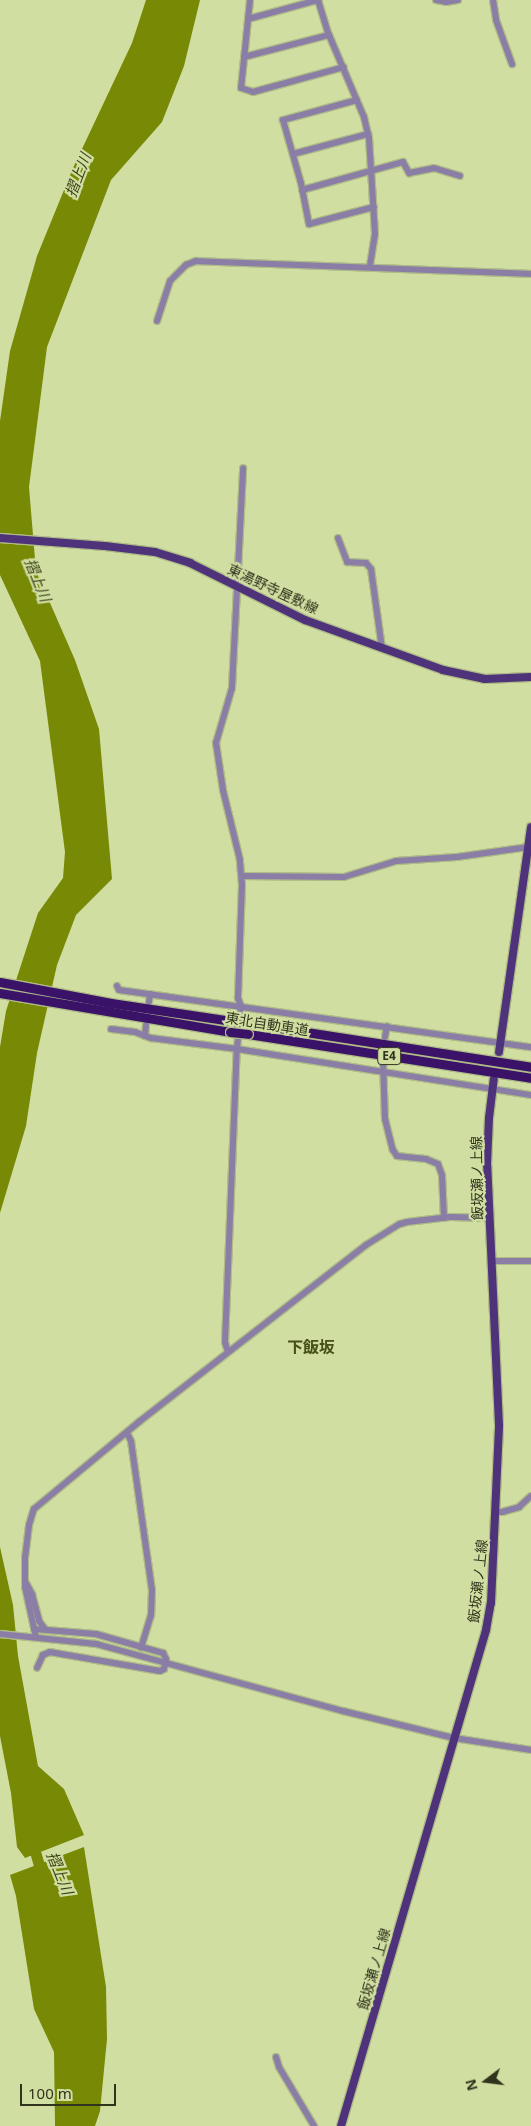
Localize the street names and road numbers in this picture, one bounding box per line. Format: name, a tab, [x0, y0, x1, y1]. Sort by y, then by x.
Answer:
street label: 東湯野寺屋敷線	[225, 561, 321, 617]
street label: 東北自動車道	[224, 1009, 310, 1039]
road number: E4	[376, 1046, 402, 1066]
street label: 飯坂瀬ノ上線	[468, 1136, 486, 1220]
street label: 飯坂瀬ノ上線	[465, 1538, 491, 1624]
street label: 飯坂瀬ノ上線	[354, 1926, 394, 2012]

